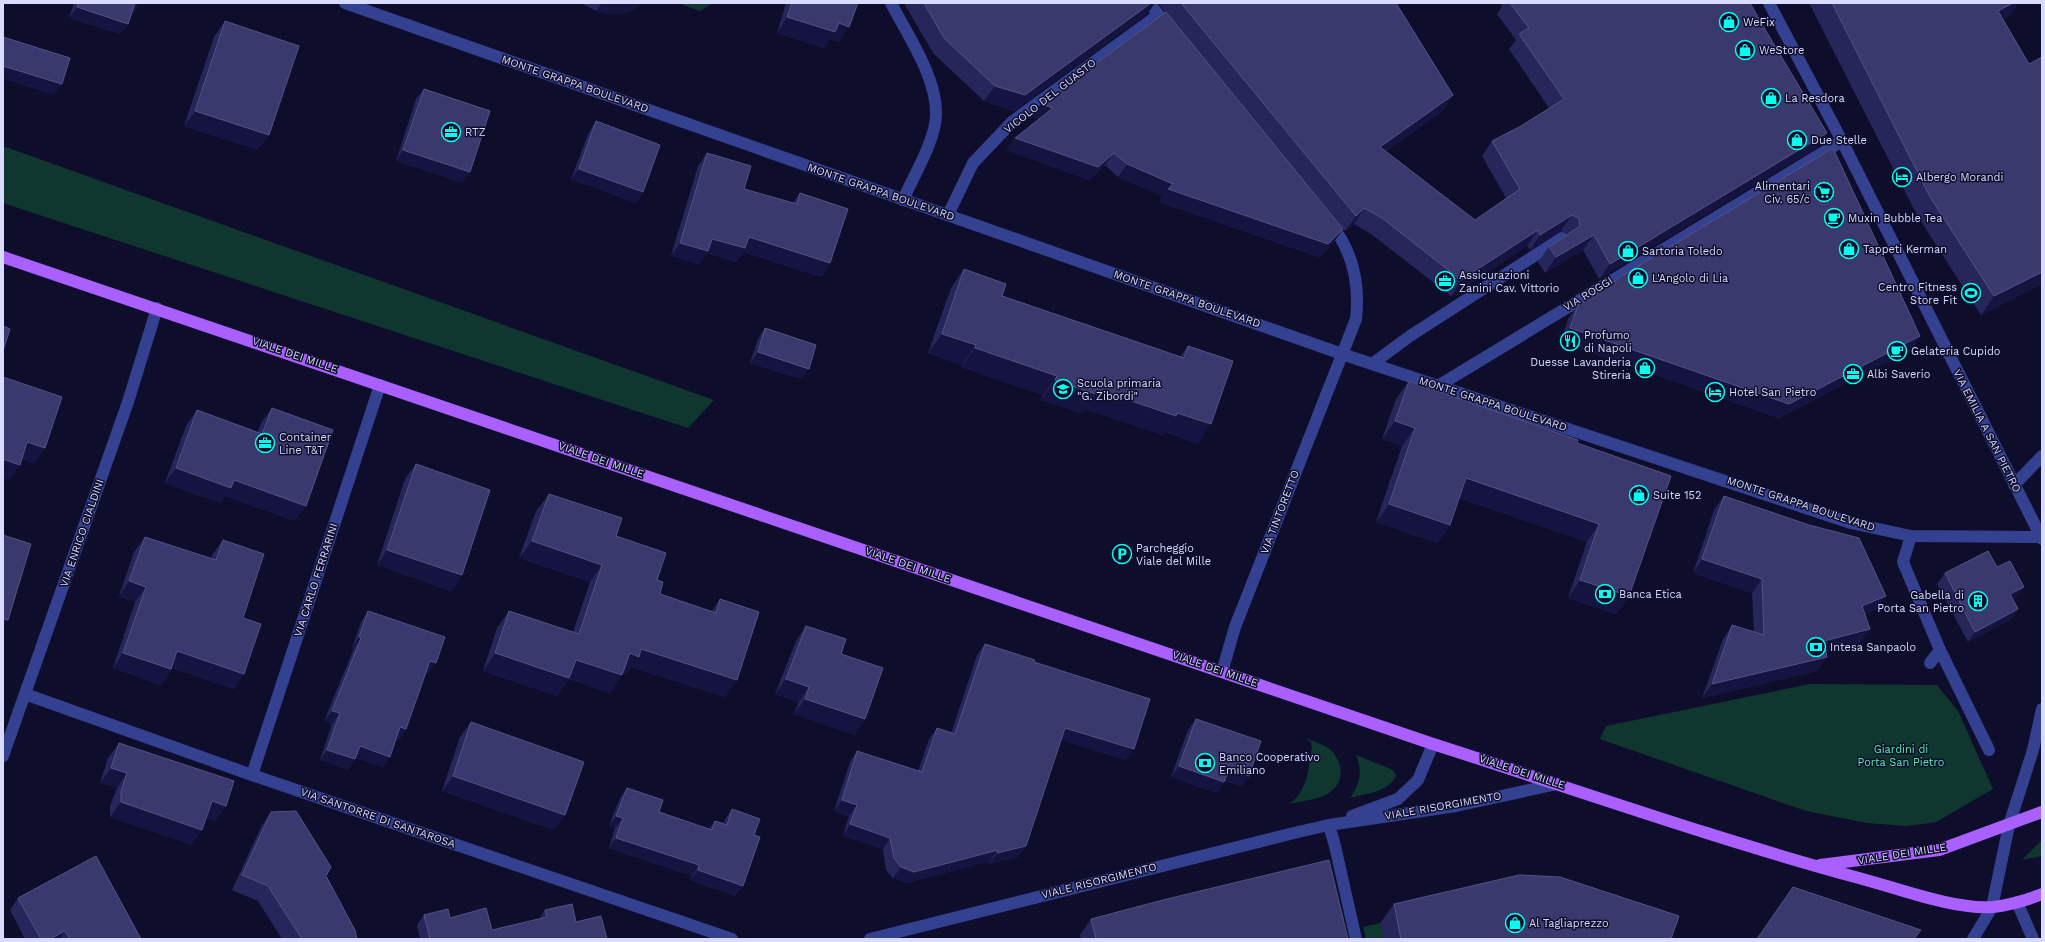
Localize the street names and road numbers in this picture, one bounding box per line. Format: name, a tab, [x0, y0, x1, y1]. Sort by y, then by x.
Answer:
street label: MONTE GRAPPA BOULEVARD	[500, 53, 650, 115]
street label: VICOLO DEL GUASTO	[1001, 56, 1099, 136]
street label: MONTE GRAPPA BOULEVARD	[806, 161, 956, 223]
street label: MONTE GRAPPA BOULEVARD	[1112, 268, 1262, 330]
street label: VIA ROGGI	[1561, 274, 1615, 314]
street label: VIALE DEI MILLE	[250, 334, 340, 376]
street label: VIA EMILIA A SAN PIETRO	[1950, 367, 2024, 495]
street label: MONTE GRAPPA BOULEVARD	[1417, 374, 1569, 434]
street label: VIALE DEI MILLE	[556, 439, 646, 481]
street label: VIA TINTORETTO	[1258, 468, 1302, 556]
street label: MONTE GRAPPA BOULEVARD	[1725, 474, 1877, 534]
street label: VIA ENRICO CIALDINI	[57, 477, 107, 589]
street label: VIA CARLO FERRARINI	[291, 521, 341, 639]
street label: VIALE DEI MILLE	[863, 544, 953, 586]
street label: VIALE DEI MILLE	[1170, 648, 1260, 690]
street label: VIALE DEI MILLE	[1477, 752, 1567, 792]
street label: VIA SANTORRE DI SANTAROSA	[299, 785, 457, 851]
street label: VIALE RISORGIMENTO	[1384, 789, 1502, 823]
street label: VIALE DEI MILLE	[1857, 841, 1947, 867]
street label: VIALE RISORGIMENTO	[1040, 860, 1158, 902]

